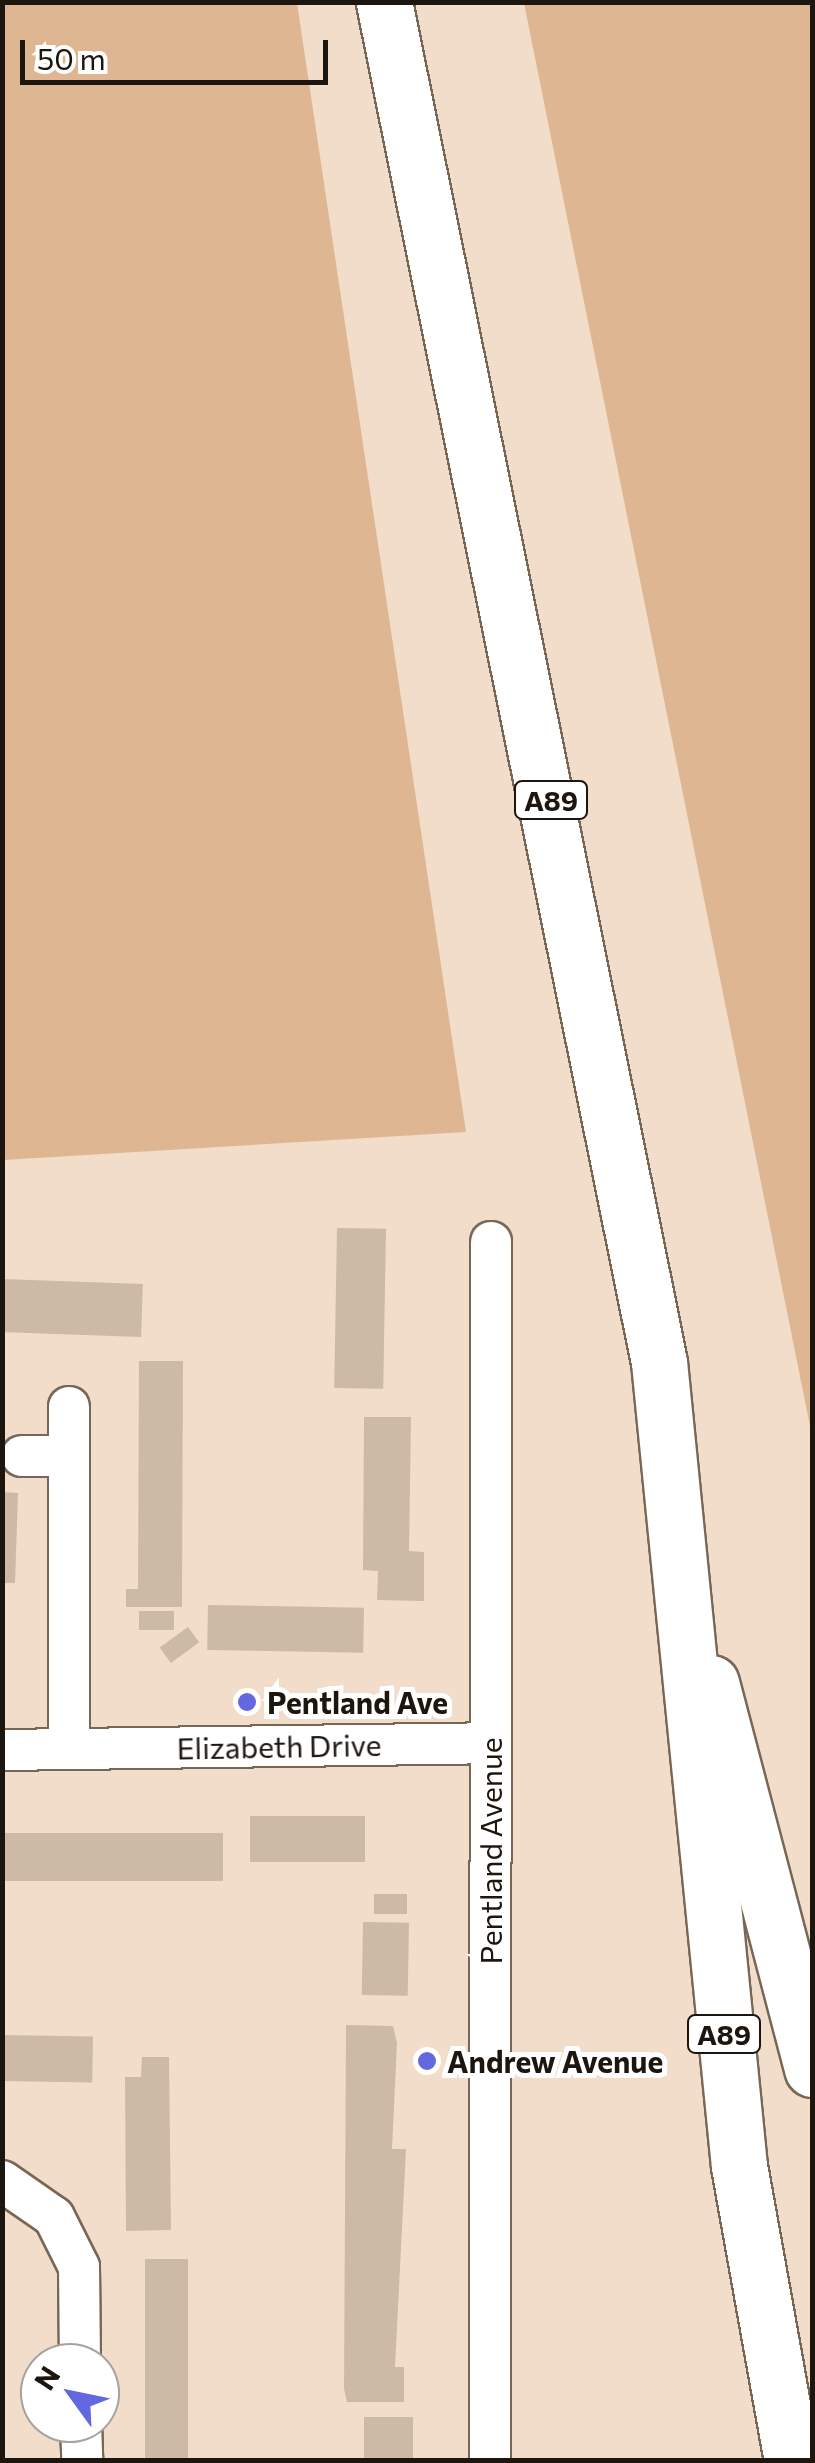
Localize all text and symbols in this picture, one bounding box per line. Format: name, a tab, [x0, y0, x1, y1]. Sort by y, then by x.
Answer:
scale bar	[25, 20, 332, 82]
text: 50 m	[37, 39, 106, 76]
road number: A89	[514, 777, 588, 823]
place label: Pentland Ave	[267, 1684, 448, 1720]
marker: Pentland Ave	[236, 1691, 258, 1713]
street label: Elizabeth Drive	[176, 1726, 382, 1766]
street label: Pentland Avenue	[472, 1737, 508, 1965]
road number: A89	[686, 2011, 762, 2057]
place label: Andrew Avenue	[447, 2043, 663, 2079]
marker: Andrew Avenue	[416, 2050, 438, 2072]
north arrow	[20, 2343, 120, 2443]
text: N	[27, 2360, 66, 2396]

